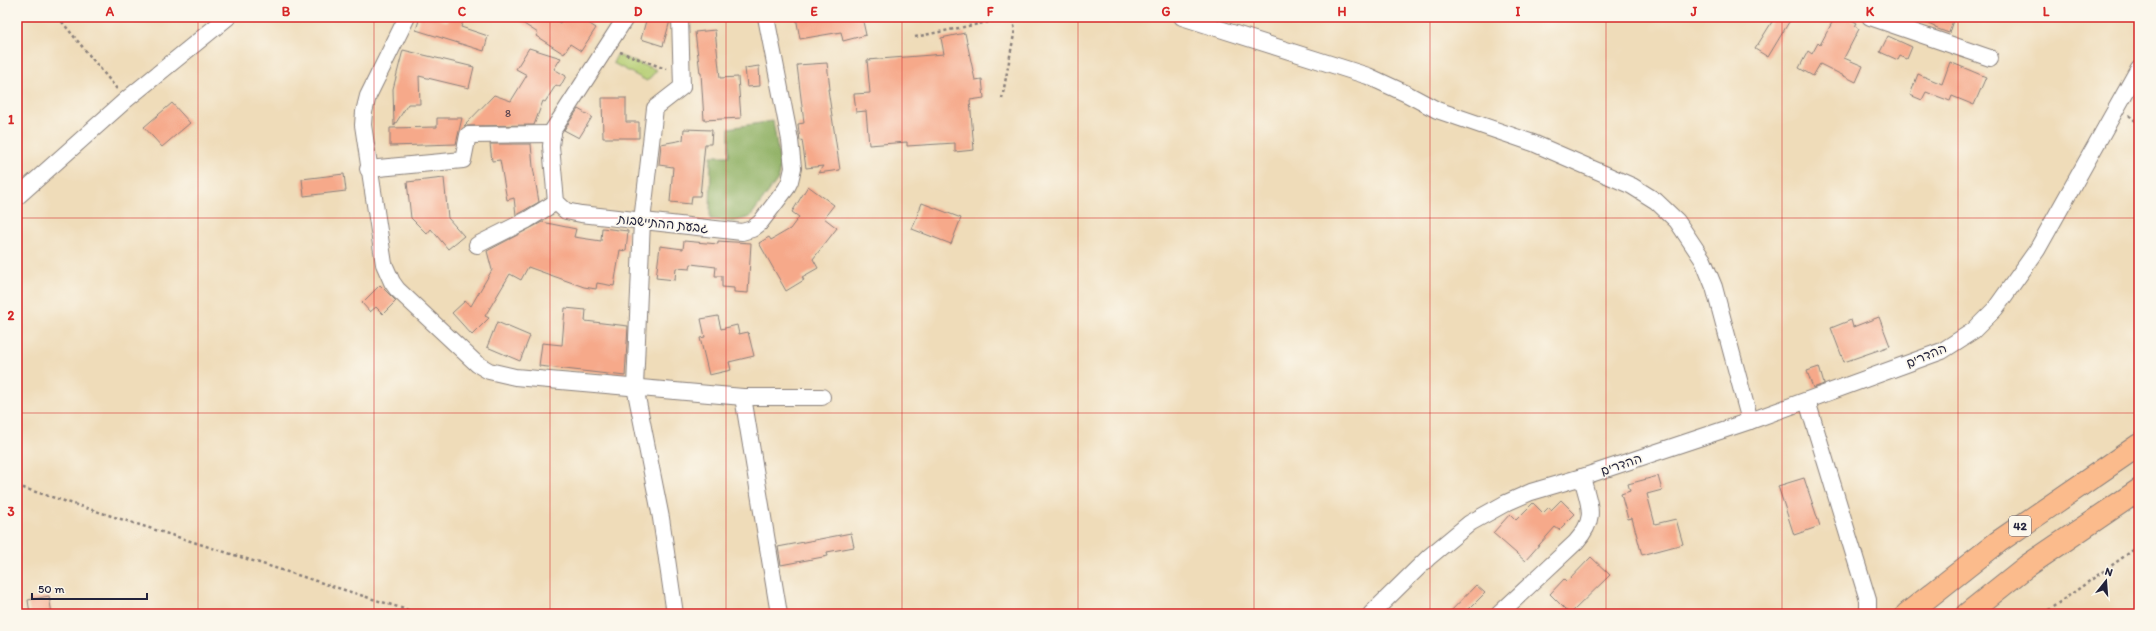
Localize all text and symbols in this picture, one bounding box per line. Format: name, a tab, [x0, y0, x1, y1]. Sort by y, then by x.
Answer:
text: A	[105, 4, 115, 19]
text: B	[282, 4, 291, 19]
text: C	[458, 4, 467, 19]
text: D	[634, 4, 643, 19]
text: E	[810, 4, 818, 19]
text: F	[987, 4, 994, 19]
text: G	[1162, 4, 1171, 19]
text: H	[1338, 4, 1347, 19]
text: I	[1516, 4, 1521, 19]
text: J	[1690, 4, 1698, 19]
text: K	[1866, 4, 1875, 19]
text: L	[2043, 4, 2050, 19]
house number: 8	[505, 107, 511, 120]
text: 1	[8, 112, 14, 127]
street label: גבעת ההתיישבות	[616, 211, 709, 236]
text: 2	[8, 308, 15, 323]
street label: ההדרים	[1904, 340, 1949, 371]
street label: ההדרים	[1599, 450, 1644, 478]
text: 3	[7, 504, 15, 519]
road number: 42	[2009, 516, 2031, 536]
north arrow	[2086, 561, 2126, 601]
text: N	[2103, 565, 2114, 579]
scale bar	[32, 575, 147, 601]
text: 50 m	[38, 582, 64, 596]

